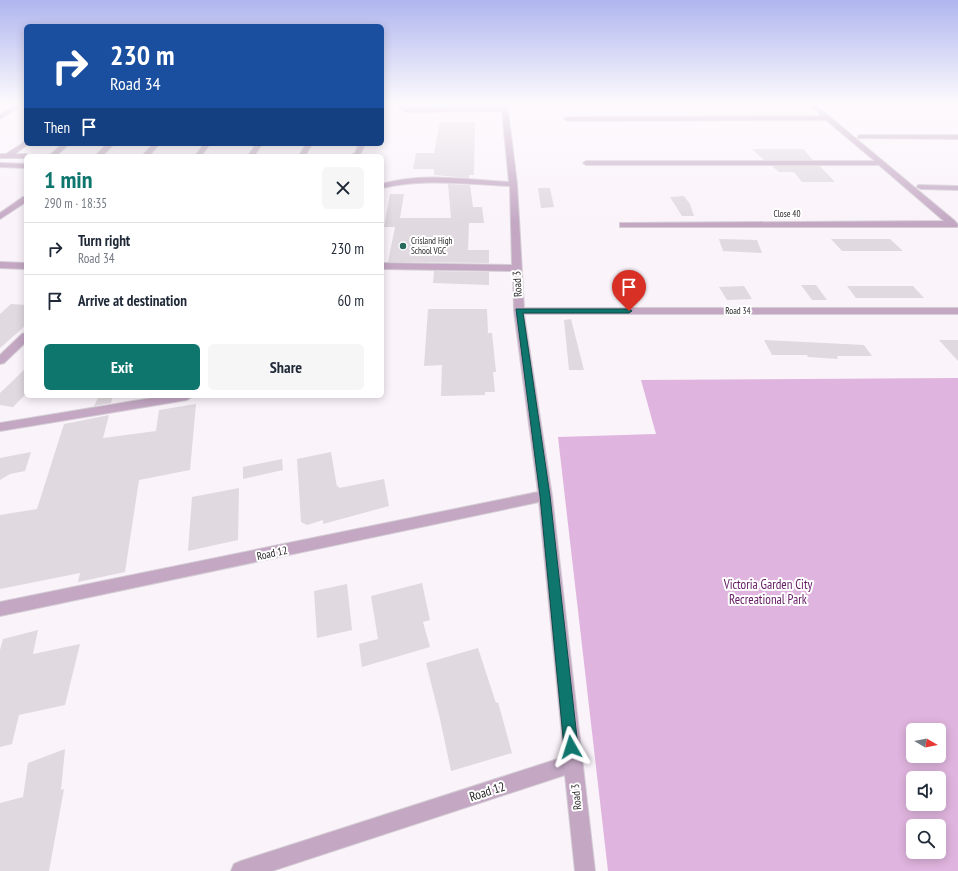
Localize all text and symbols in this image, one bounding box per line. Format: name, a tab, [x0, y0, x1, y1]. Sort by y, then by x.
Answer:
text: 230 m	[110, 36, 174, 73]
icon: right	[44, 40, 96, 92]
text: Road 34	[110, 72, 161, 95]
icon: arrive	[78, 116, 100, 138]
text: Then	[44, 118, 70, 137]
text: 1 min	[44, 164, 92, 195]
button: close	[322, 167, 364, 209]
text: 290 m · 18:35	[44, 195, 107, 212]
street label: Close 40	[774, 208, 800, 219]
text: Turn right	[78, 231, 130, 250]
place label: Crisland High School VGC	[411, 235, 453, 256]
icon: right	[44, 238, 66, 260]
text: 230 m	[331, 239, 364, 258]
marker: Crisland High School VGC	[398, 241, 408, 251]
text: Road 34	[78, 250, 115, 267]
pin	[612, 270, 646, 311]
street label: Road 3	[509, 271, 525, 297]
icon: arrive	[618, 276, 640, 298]
icon: arrive	[44, 290, 66, 312]
text: Arrive at destination	[78, 291, 187, 310]
text: 60 m	[338, 291, 364, 310]
street label: Road 34	[725, 305, 751, 316]
button: Exit	[44, 344, 200, 390]
button: Share	[208, 344, 364, 390]
street label: Road 12	[255, 543, 289, 563]
park label: Victoria Garden City Recreational Park	[723, 576, 812, 608]
north arrow	[906, 723, 946, 763]
map controls	[906, 723, 946, 859]
position arrow	[550, 726, 592, 768]
button: sound	[906, 771, 946, 811]
street label: Road 12	[467, 778, 507, 805]
street label: Road 3	[568, 783, 584, 811]
button: search	[906, 819, 946, 859]

